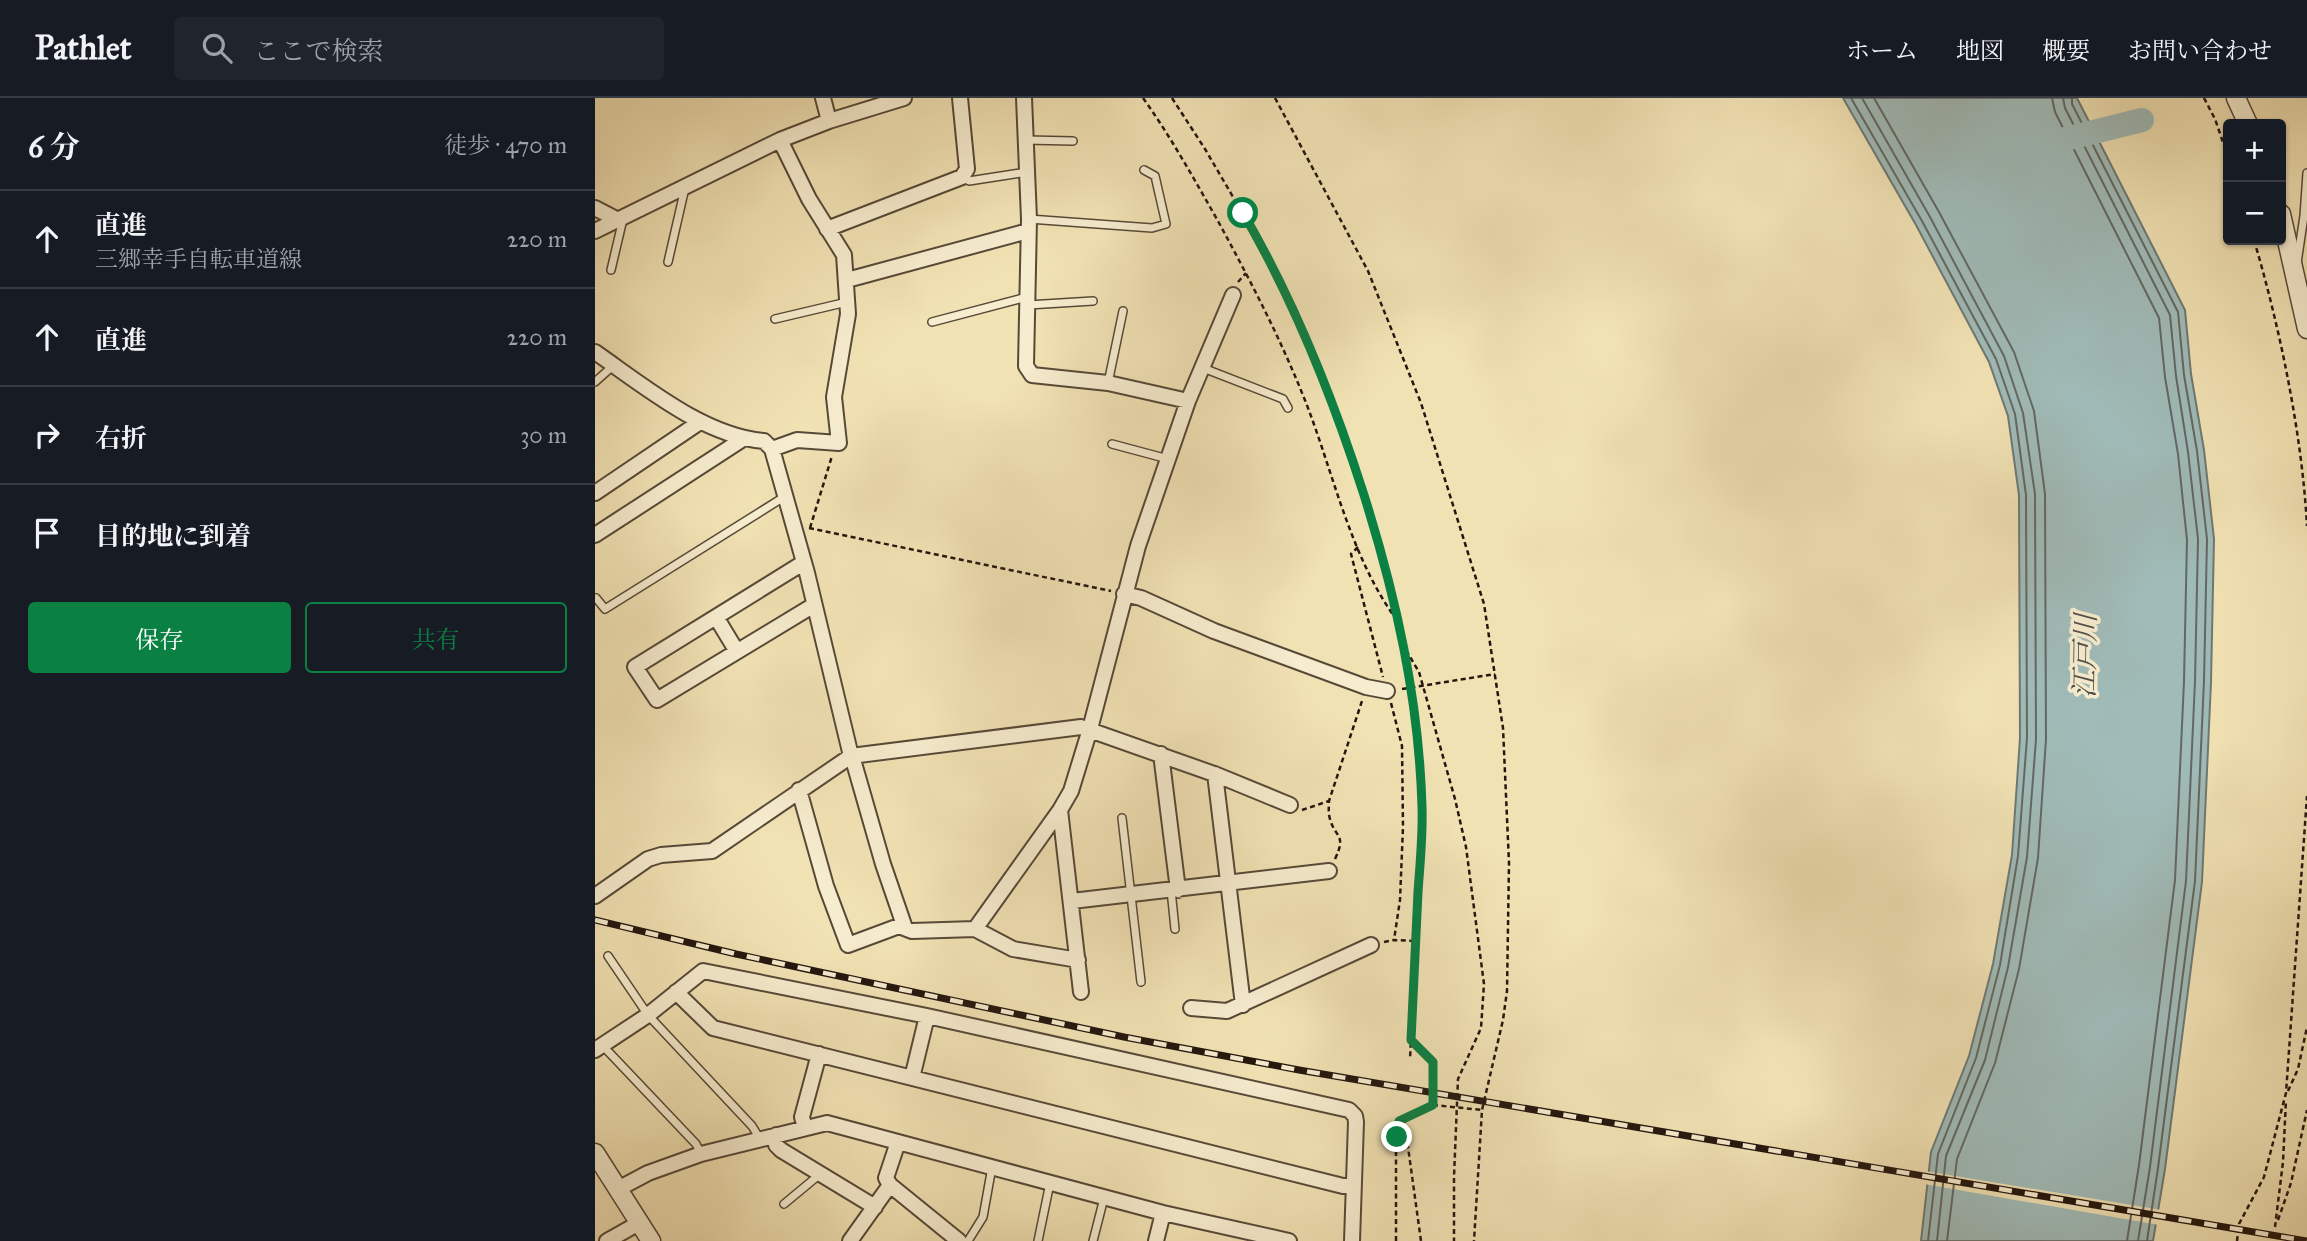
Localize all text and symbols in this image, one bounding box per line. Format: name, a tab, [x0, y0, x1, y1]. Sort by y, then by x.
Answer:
search box	[174, 17, 664, 80]
text: Pathlet	[35, 28, 132, 68]
icon: search	[198, 29, 236, 67]
text: ここで検索	[254, 35, 384, 67]
text: ホーム	[1846, 36, 1918, 66]
text: 地図	[1956, 36, 2004, 66]
text: 概要	[2042, 36, 2090, 66]
text: お問い合わせ	[2128, 36, 2272, 66]
map controls	[2223, 119, 2286, 245]
button: +	[2223, 119, 2286, 182]
text: 6 分	[28, 129, 80, 165]
text: 徒歩 · 470 m	[444, 131, 567, 159]
button: −	[2223, 182, 2286, 245]
route start	[1227, 197, 1258, 228]
text: 直進	[95, 209, 147, 241]
icon: ahead	[28, 220, 66, 258]
text: 220 m	[507, 225, 567, 253]
text: 三郷幸手自転車道線	[95, 245, 302, 273]
icon: ahead	[28, 318, 66, 356]
text: 220 m	[507, 323, 567, 351]
text: 直進	[95, 324, 147, 356]
icon: right	[28, 416, 66, 454]
text: 30 m	[520, 421, 567, 449]
text: 右折	[95, 422, 147, 454]
icon: arrive	[28, 514, 66, 552]
text: 目的地に到着	[95, 520, 251, 552]
button: 保存	[28, 602, 291, 673]
button: 共有	[305, 602, 567, 673]
water label: 江戸川	[2067, 611, 2103, 698]
route end	[1381, 1121, 1412, 1152]

